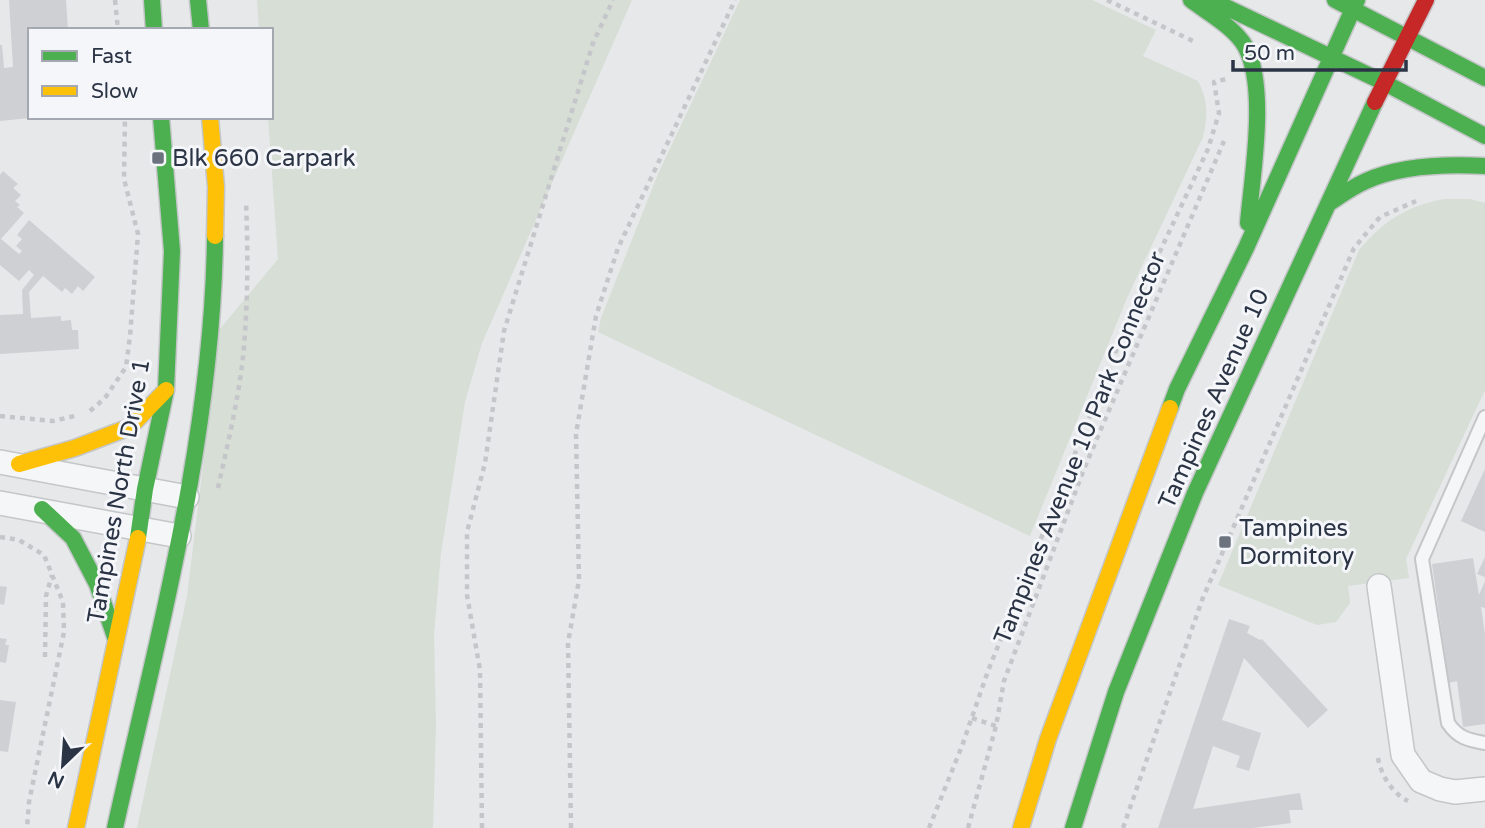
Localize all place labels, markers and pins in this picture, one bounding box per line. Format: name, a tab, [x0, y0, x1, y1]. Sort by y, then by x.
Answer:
place label: Blk 660 Carpark	[172, 144, 355, 173]
marker: Blk 660 Carpark	[150, 150, 166, 166]
place label: Tampines Dormitory	[1239, 514, 1354, 571]
marker: Tampines Dormitory	[1217, 534, 1233, 550]

